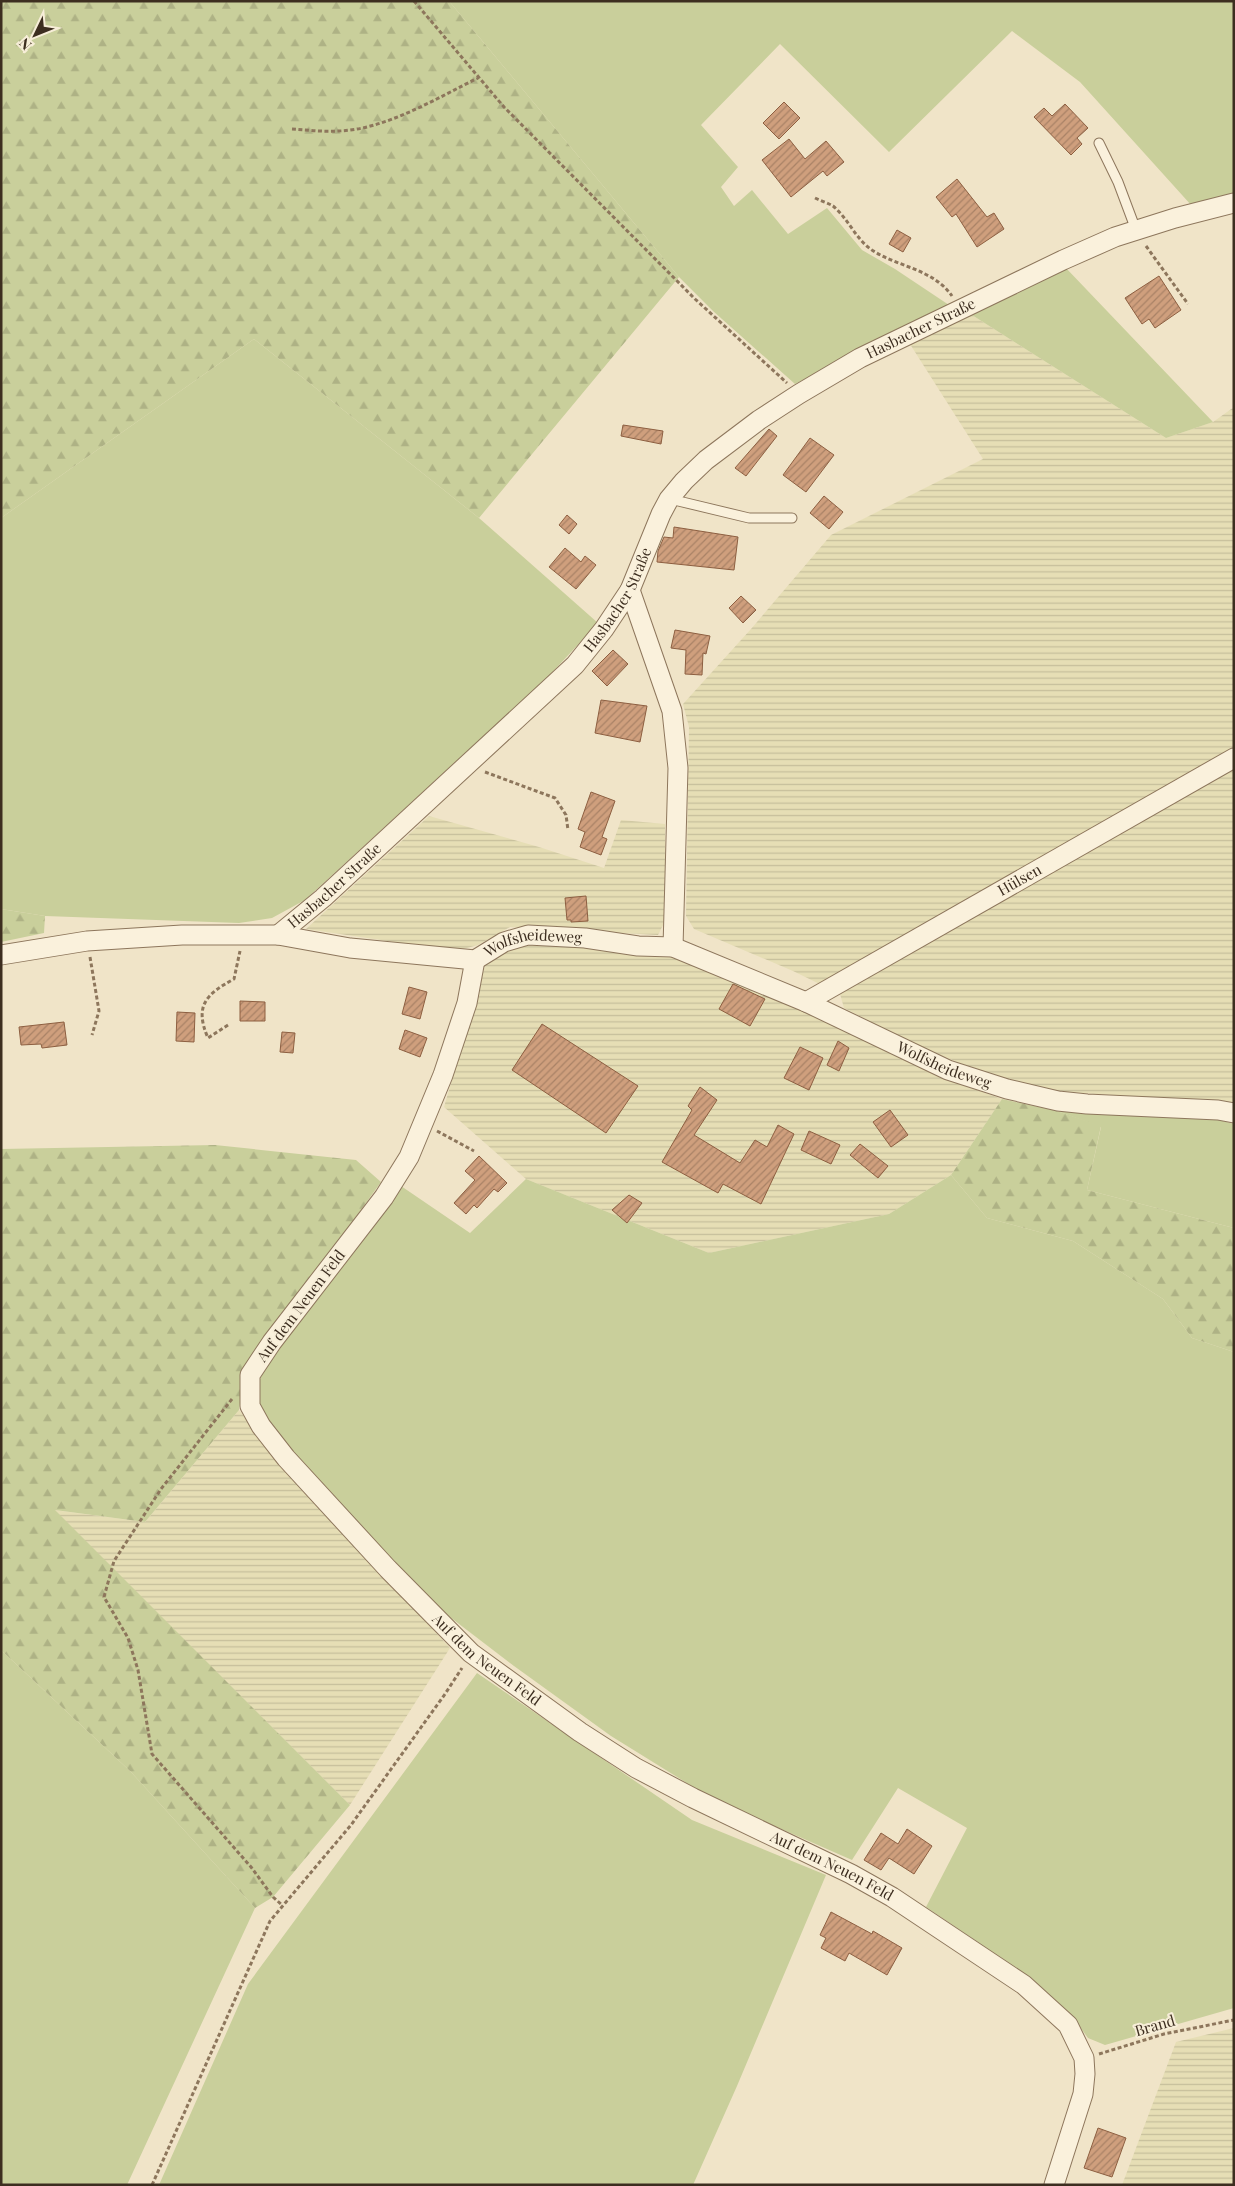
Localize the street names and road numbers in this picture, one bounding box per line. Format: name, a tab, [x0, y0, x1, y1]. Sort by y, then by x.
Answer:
street label: Hasbacher Straße	[862, 293, 978, 363]
street label: Hasbacher Straße	[578, 544, 655, 656]
street label: Hasbacher Straße	[283, 838, 385, 932]
street label: Hülsen	[994, 859, 1045, 900]
street label: Wolfsheideweg	[479, 924, 583, 962]
street label: Wolfsheideweg	[893, 1036, 994, 1092]
street label: Auf dem Neuen Feld	[251, 1245, 349, 1366]
street label: Auf dem Neuen Feld	[428, 1608, 546, 1710]
street label: Auf dem Neuen Feld	[767, 1825, 898, 1905]
street label: Brand	[1132, 2010, 1177, 2040]

